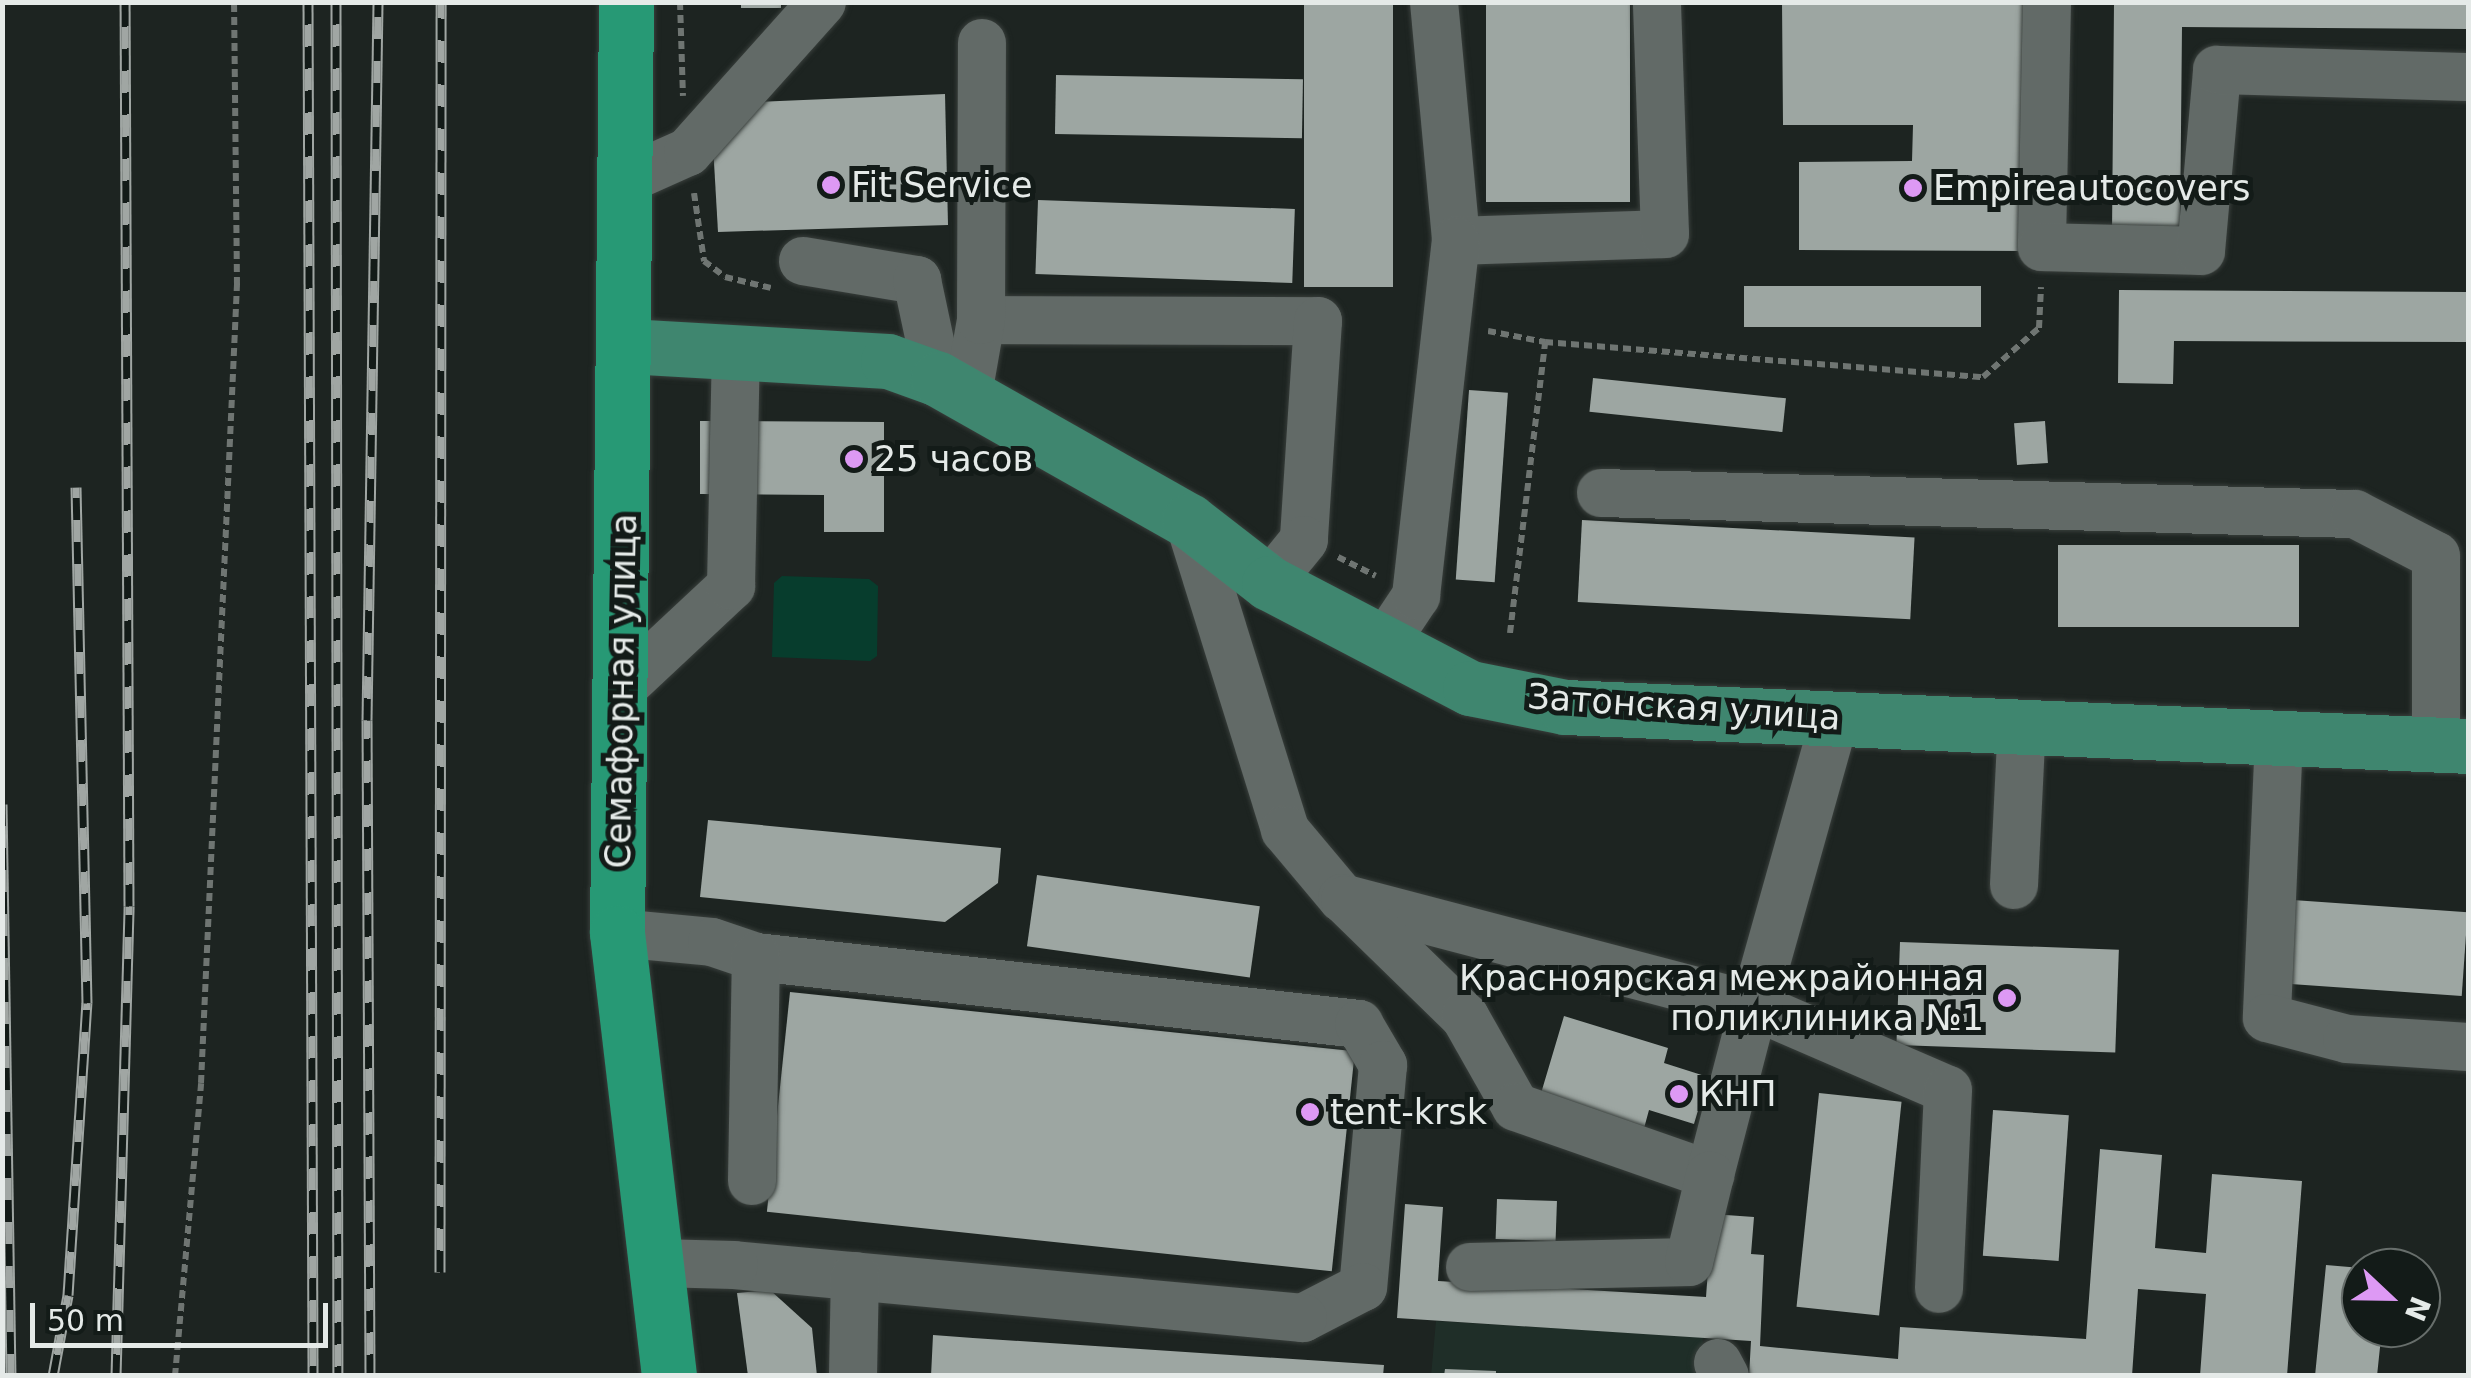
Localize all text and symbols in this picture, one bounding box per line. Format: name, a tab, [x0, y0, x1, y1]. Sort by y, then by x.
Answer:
place label: Fit Service	[851, 164, 1033, 206]
place label: Empireautocovers	[1933, 167, 2251, 209]
marker: Fit Service	[820, 174, 842, 196]
marker: Empireautocovers	[1902, 177, 1924, 199]
place label: 25 часов	[874, 438, 1033, 480]
marker: 25 часов	[843, 448, 865, 470]
street label: Семафорная улица	[597, 513, 645, 869]
street label: Затонская улица	[1526, 675, 1842, 739]
place label: Красноярская межрайонная поликлиника №1	[1459, 957, 1984, 1039]
marker: Красноярская межрайонная поликлиника №1	[1994, 985, 2020, 1011]
place label: КНП	[1699, 1073, 1776, 1115]
marker: КНП	[1668, 1083, 1690, 1105]
place label: tent-krsk	[1330, 1091, 1487, 1133]
marker: tent-krsk	[1299, 1101, 1321, 1123]
north arrow	[2341, 1248, 2441, 1348]
scale bar	[35, 1283, 332, 1345]
text: N	[2398, 1292, 2437, 1326]
text: 50 m	[47, 1303, 124, 1338]

